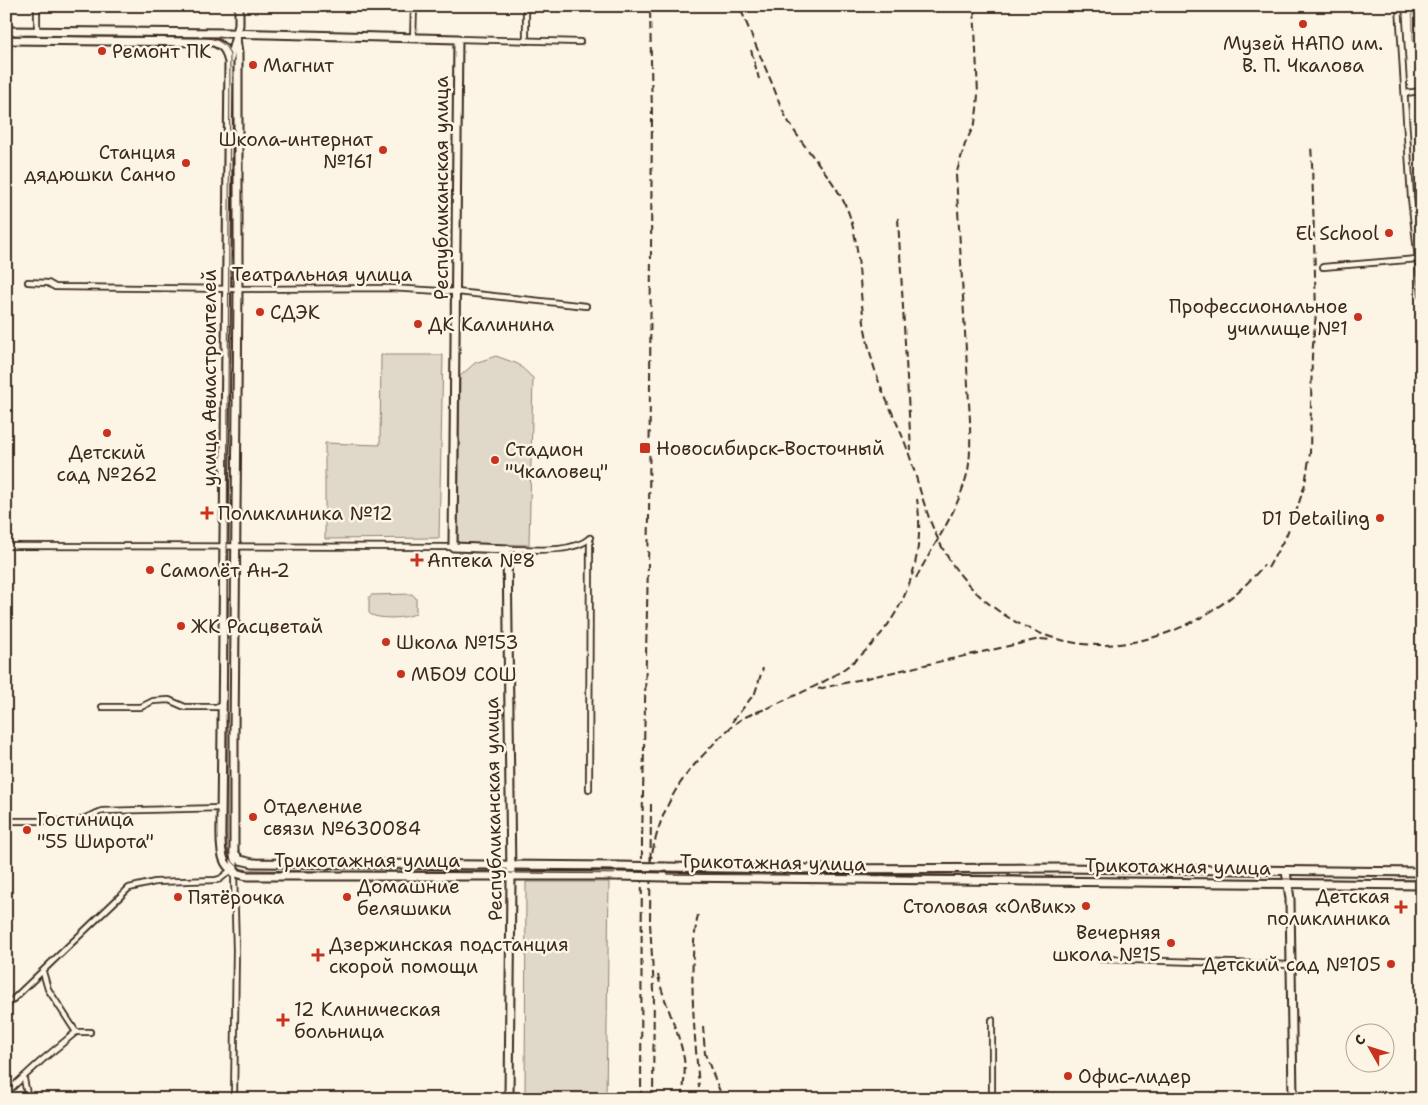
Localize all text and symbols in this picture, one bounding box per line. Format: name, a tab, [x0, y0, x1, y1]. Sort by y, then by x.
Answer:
marker: Музей НАПО им. В. П. Чкалова	[1297, 18, 1309, 30]
place label: Музей НАПО им. В. П. Чкалова	[1223, 31, 1383, 78]
place label: Ремонт ПК	[112, 39, 211, 64]
marker: Ремонт ПК	[96, 45, 108, 57]
place label: Магнит	[263, 53, 334, 78]
marker: Магнит	[247, 59, 259, 71]
street label: Республиканская улица	[429, 76, 454, 300]
place label: Школа-интернат №161	[218, 127, 373, 174]
place label: Станция дядюшки Санчо	[24, 140, 176, 187]
marker: Школа-интернат №161	[377, 144, 389, 156]
marker: Станция дядюшки Санчо	[180, 157, 192, 169]
place label: El School	[1295, 221, 1379, 246]
marker: El School	[1383, 227, 1395, 239]
street label: Театральная улица	[232, 262, 412, 287]
street label: улица Авиастроителей	[197, 269, 222, 487]
place label: Профессиональное училище №1	[1169, 294, 1348, 341]
place label: СДЭК	[270, 300, 320, 325]
marker: СДЭК	[254, 306, 266, 318]
marker: Профессиональное училище №1	[1352, 311, 1364, 323]
place label: ДК Калинина	[428, 312, 554, 337]
marker: ДК Калинина	[412, 318, 424, 330]
marker: Детский сад №262	[101, 427, 113, 439]
place label: Новосибирск-Восточный	[656, 436, 884, 461]
place label: Стадион "Чкаловец"	[505, 437, 608, 484]
place label: Детский сад №262	[57, 440, 157, 487]
marker: Новосибирск-Восточный	[638, 441, 652, 455]
marker: Стадион "Чкаловец"	[489, 454, 501, 466]
place label: Поликлиника №12	[218, 501, 393, 526]
marker: Поликлиника №12	[200, 506, 214, 520]
place label: D1 Detailing	[1262, 506, 1370, 531]
marker: D1 Detailing	[1374, 512, 1386, 524]
place label: Аптека №8	[427, 548, 535, 573]
marker: Аптека №8	[411, 554, 423, 566]
place label: Самолёт Ан-2	[160, 558, 290, 583]
marker: Самолёт Ан-2	[144, 564, 156, 576]
place label: ЖК Расцветай	[191, 614, 323, 639]
marker: ЖК Расцветай	[175, 620, 187, 632]
place label: Школа №153	[396, 630, 519, 655]
marker: Школа №153	[380, 636, 392, 648]
place label: МБОУ СОШ	[411, 662, 517, 687]
marker: МБОУ СОШ	[395, 668, 407, 680]
street label: Республиканская улица	[479, 697, 508, 921]
place label: Отделение связи №630084	[263, 794, 421, 841]
place label: Гостиница "55 Широта"	[37, 807, 154, 854]
marker: Отделение связи №630084	[247, 811, 259, 823]
marker: Гостиница "55 Широта"	[21, 824, 33, 836]
street label: Трикотажная улица	[274, 848, 460, 873]
street label: Трикотажная улица	[680, 848, 866, 877]
street label: Трикотажная улица	[1085, 852, 1271, 881]
place label: Домашние беляшики	[357, 874, 460, 921]
place label: Детская поликлиника	[1267, 884, 1390, 931]
place label: Пятёрочка	[188, 885, 284, 910]
marker: Пятёрочка	[172, 891, 184, 903]
marker: Домашние беляшики	[341, 891, 353, 903]
place label: Столовая «ОлВик»	[903, 894, 1076, 919]
marker: Столовая «ОлВик»	[1080, 900, 1092, 912]
marker: Детская поликлиника	[1394, 900, 1408, 914]
place label: Вечерняя школа №15	[1052, 920, 1161, 967]
place label: Дзержинская подстанция скорой помощи	[329, 932, 569, 979]
marker: Вечерняя школа №15	[1165, 937, 1177, 949]
marker: Дзержинская подстанция скорой помощи	[311, 948, 325, 962]
place label: Детский сад №105	[1202, 952, 1381, 977]
marker: Детский сад №105	[1385, 958, 1397, 970]
place label: 12 Клиническая больница	[294, 997, 441, 1044]
marker: 12 Клиническая больница	[276, 1013, 290, 1027]
north arrow	[1346, 1022, 1396, 1072]
text: С	[1350, 1031, 1370, 1049]
place label: Офис-лидер	[1078, 1064, 1191, 1089]
marker: Офис-лидер	[1062, 1070, 1074, 1082]

